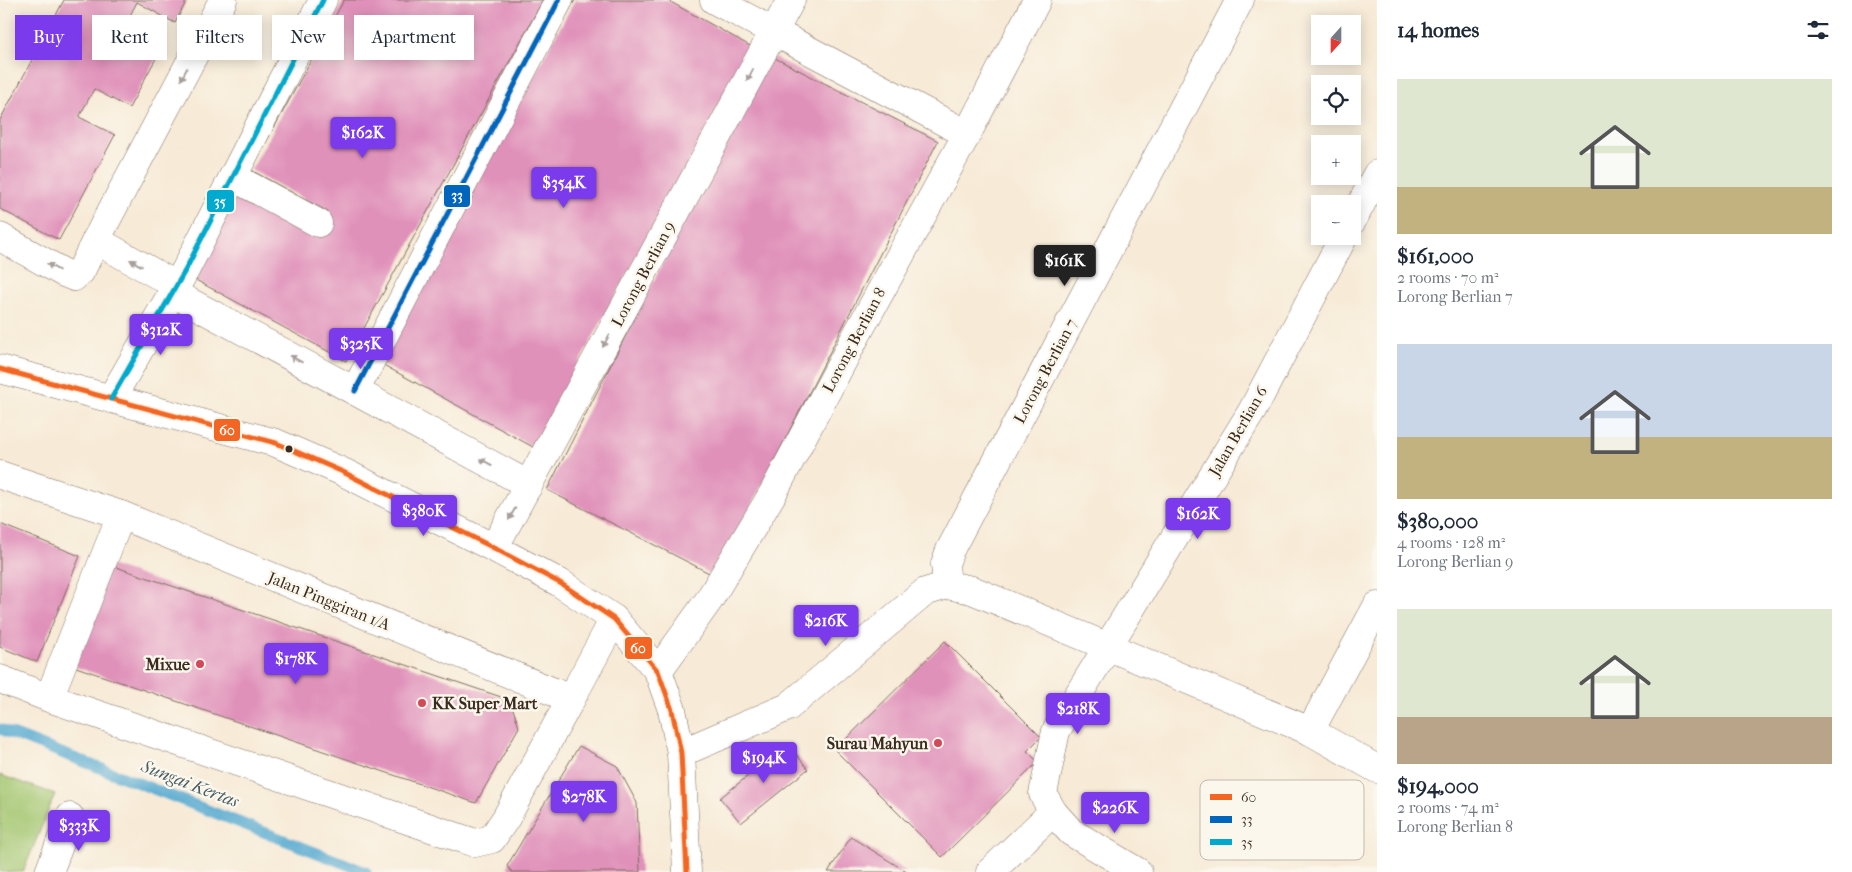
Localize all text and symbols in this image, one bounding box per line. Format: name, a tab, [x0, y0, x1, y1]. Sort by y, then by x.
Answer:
chip: Buy	[15, 15, 82, 60]
chip: Rent	[92, 15, 167, 60]
chip: Filters	[177, 15, 262, 60]
chip: New	[272, 15, 344, 60]
chip: Apartment	[354, 15, 474, 60]
north arrow	[1311, 15, 1361, 65]
map controls	[1311, 15, 1361, 245]
icon: filters	[1804, 16, 1832, 44]
text: 14 homes	[1397, 18, 1479, 42]
one-way arrow	[180, 67, 188, 81]
one-way arrow	[746, 68, 755, 81]
button: locate	[1311, 75, 1361, 125]
icon: home	[1570, 112, 1660, 202]
pin: $162K	[328, 116, 398, 159]
text: $162K	[342, 123, 384, 142]
button: +	[1311, 135, 1361, 185]
pin: $354K	[529, 166, 599, 209]
text: $354K	[542, 173, 586, 192]
line badge: 33	[443, 184, 471, 208]
text: 33	[451, 187, 463, 204]
line badge: 35	[206, 189, 235, 213]
text: 35	[214, 193, 226, 210]
button: −	[1311, 195, 1361, 245]
street label: Lorong Berlian 9	[607, 218, 679, 330]
pin: $161K	[1030, 244, 1100, 287]
text: $161,000	[1397, 244, 1474, 268]
text: $161K	[1045, 251, 1085, 270]
one-way arrow	[129, 259, 144, 267]
one-way arrow	[47, 262, 60, 271]
text: 2 rooms · 70 m²	[1397, 268, 1499, 287]
street label: Lorong Berlian 8	[818, 284, 890, 396]
text: Lorong Berlian 7	[1397, 287, 1513, 306]
pin: $312K	[126, 314, 196, 356]
street label: Lorong Berlian 7	[1009, 315, 1081, 427]
text: $312K	[141, 320, 181, 339]
pin: $325K	[326, 328, 396, 370]
text: $325K	[340, 334, 382, 353]
one-way arrow	[602, 334, 611, 347]
one-way arrow	[290, 355, 303, 364]
icon: home	[1570, 377, 1660, 467]
street label: Jalan Berlian 6	[1204, 382, 1272, 481]
line badge: 60	[213, 418, 241, 442]
text: 60	[219, 422, 235, 439]
unlabelled marker	[284, 444, 294, 454]
one-way arrow	[479, 457, 492, 466]
pin: $380K	[389, 494, 459, 537]
pin: $162K	[1163, 498, 1233, 540]
text: $380K	[402, 501, 446, 520]
text: $162K	[1177, 504, 1219, 523]
one-way arrow	[508, 507, 516, 522]
text: $380,000	[1397, 509, 1478, 533]
text: 4 rooms · 128 m²	[1397, 533, 1505, 552]
text: Lorong Berlian 9	[1397, 552, 1513, 571]
street label: Jalan Pinggiran 1/A	[263, 567, 393, 634]
pin: $216K	[791, 604, 861, 647]
text: $216K	[805, 611, 847, 630]
line badge: 60	[624, 636, 653, 660]
text: 60	[630, 640, 646, 657]
pin: $178K	[261, 642, 331, 685]
icon: home	[1570, 642, 1660, 732]
text: $178K	[275, 649, 317, 668]
place label: Mixue	[144, 655, 190, 674]
marker: Mixue	[194, 658, 206, 670]
pin: $218K	[1043, 692, 1113, 735]
place label: KK Super Mart	[432, 694, 538, 714]
marker: KK Super Mart	[416, 697, 428, 709]
text: $218K	[1057, 699, 1099, 718]
place label: Surau Mahyun	[827, 734, 929, 754]
marker: Surau Mahyun	[932, 737, 944, 749]
pin: $194K	[729, 742, 799, 784]
text: $194K	[742, 748, 786, 767]
water label: Sungai Kertas	[137, 755, 242, 812]
text: $194,000	[1397, 774, 1479, 798]
pin: $278K	[549, 780, 619, 823]
legend	[1200, 780, 1364, 860]
text: $278K	[562, 787, 606, 806]
text: 60	[1241, 789, 1256, 806]
pin: $226K	[1080, 792, 1150, 834]
text: $226K	[1092, 798, 1138, 817]
text: 2 rooms · 74 m²	[1397, 798, 1499, 817]
pin: $333K	[44, 810, 114, 852]
text: 33	[1241, 811, 1252, 828]
text: $333K	[59, 816, 99, 835]
text: Lorong Berlian 8	[1397, 817, 1513, 836]
text: 35	[1241, 834, 1253, 851]

